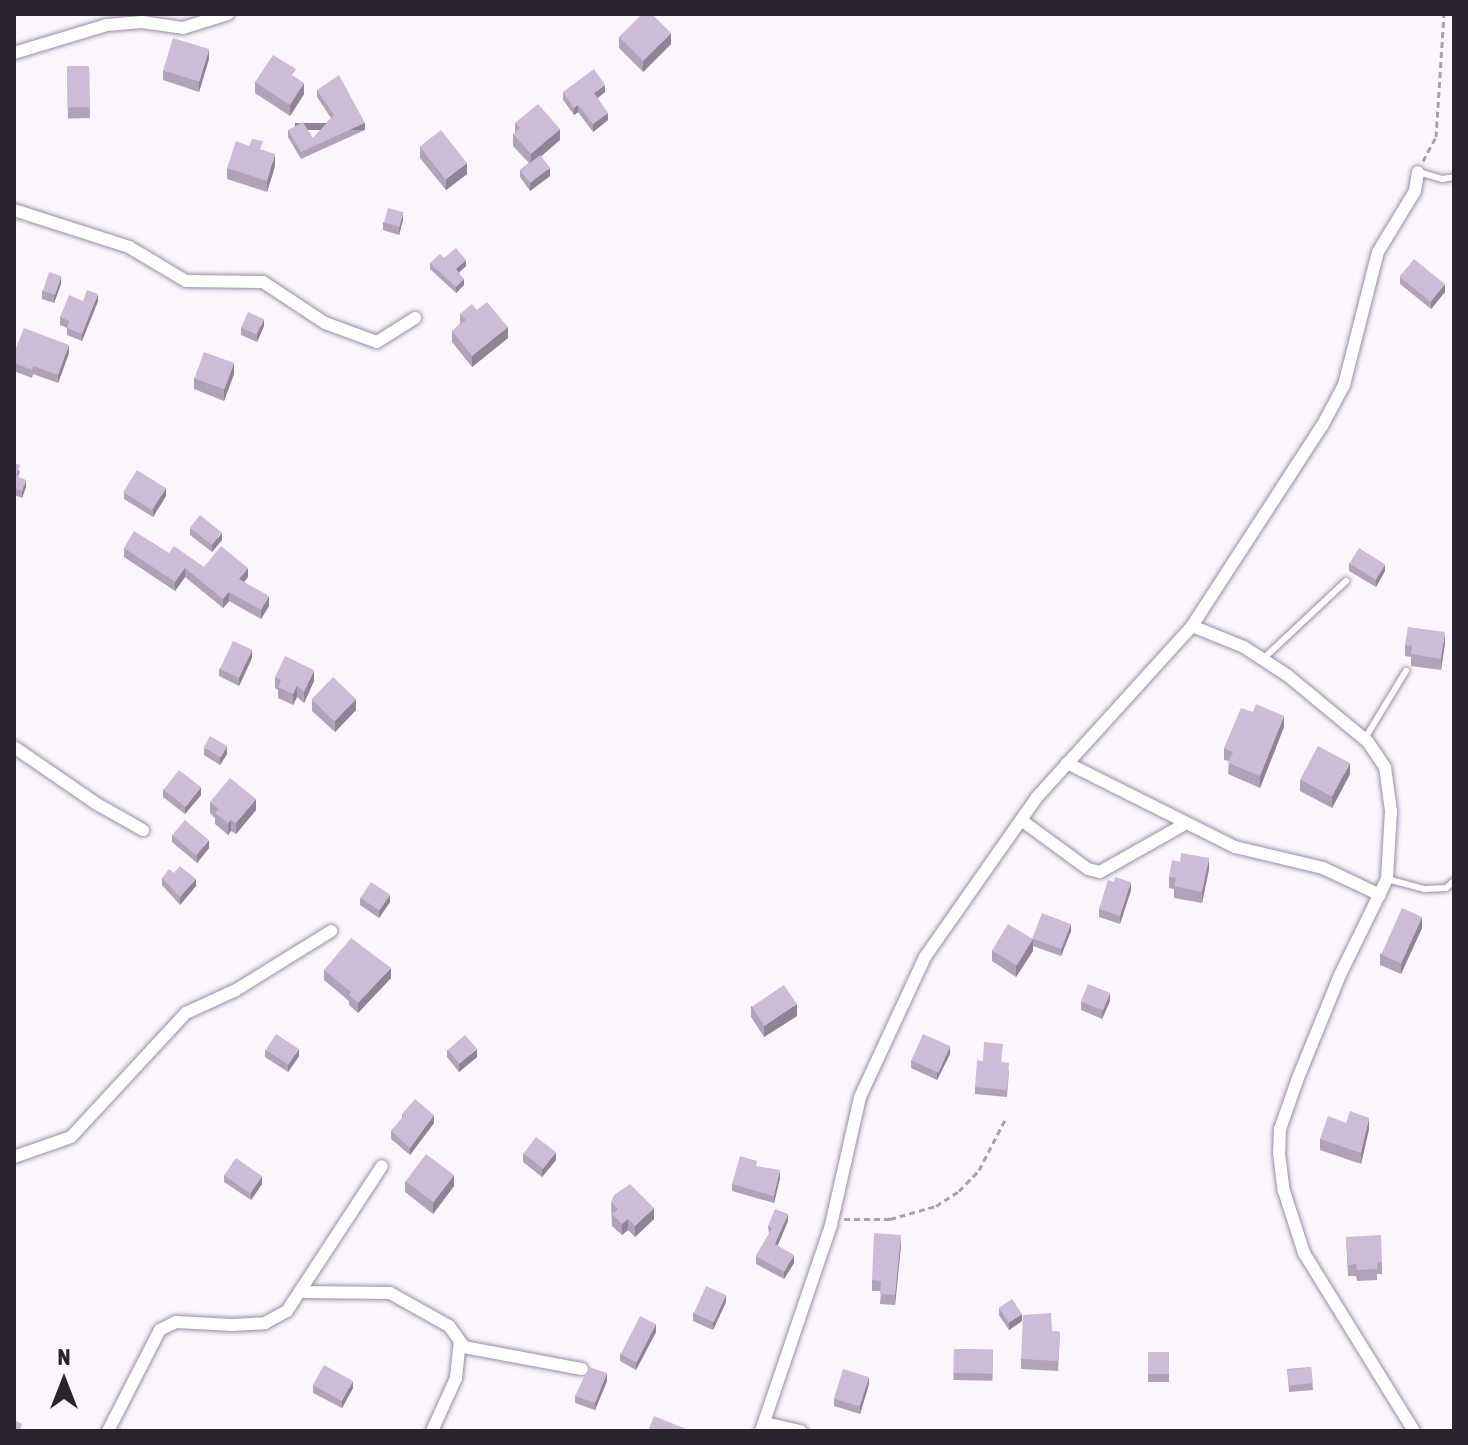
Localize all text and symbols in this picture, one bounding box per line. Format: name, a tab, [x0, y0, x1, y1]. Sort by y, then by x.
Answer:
north arrow	[24, 1341, 104, 1421]
text: N	[58, 1344, 70, 1370]

